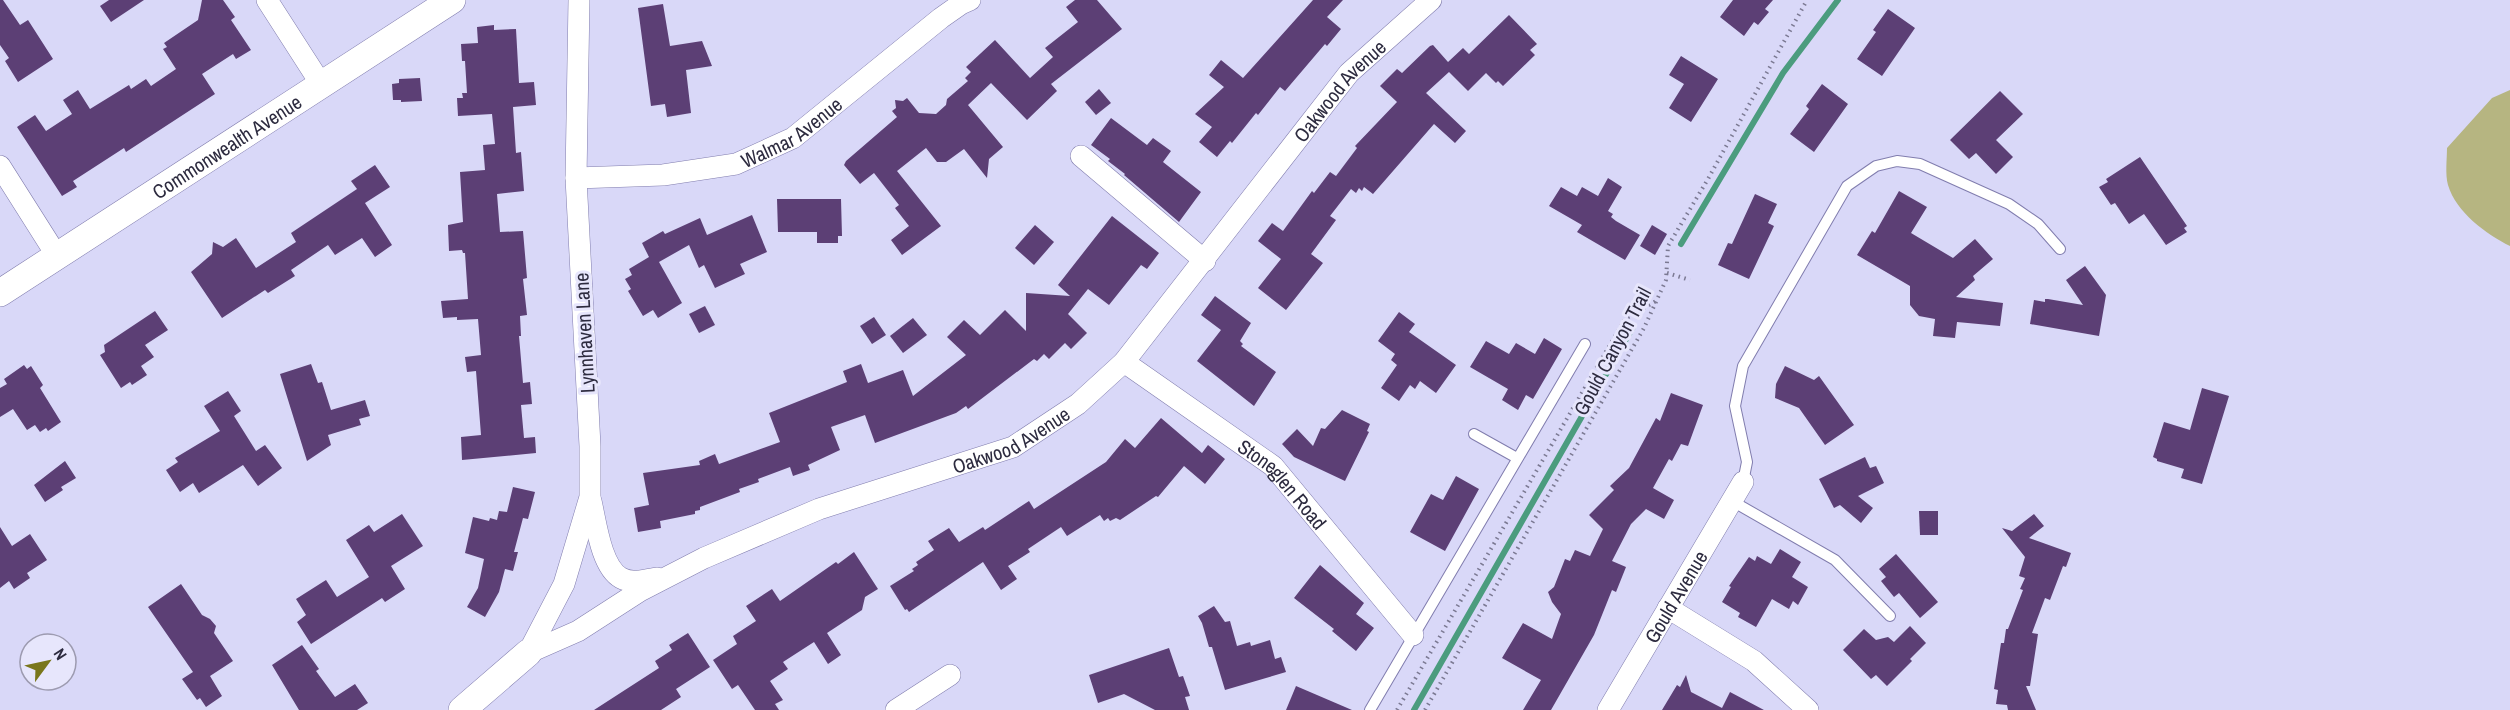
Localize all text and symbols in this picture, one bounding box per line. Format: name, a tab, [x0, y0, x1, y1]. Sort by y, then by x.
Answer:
street label: Oakwood Avenue	[1287, 33, 1391, 147]
street label: Commonwealth Avenue	[147, 88, 307, 205]
street label: Walmar Avenue	[736, 90, 847, 174]
street label: Lynnhaven Lane	[567, 272, 601, 394]
street label: Gould Canyon Trail	[1567, 282, 1657, 420]
street label: Oakwood Avenue	[949, 400, 1075, 479]
street label: Stoneglen Road	[1233, 432, 1333, 535]
street label: Gould Avenue	[1637, 545, 1713, 648]
north arrow	[18, 632, 78, 692]
text: N	[49, 644, 72, 664]

